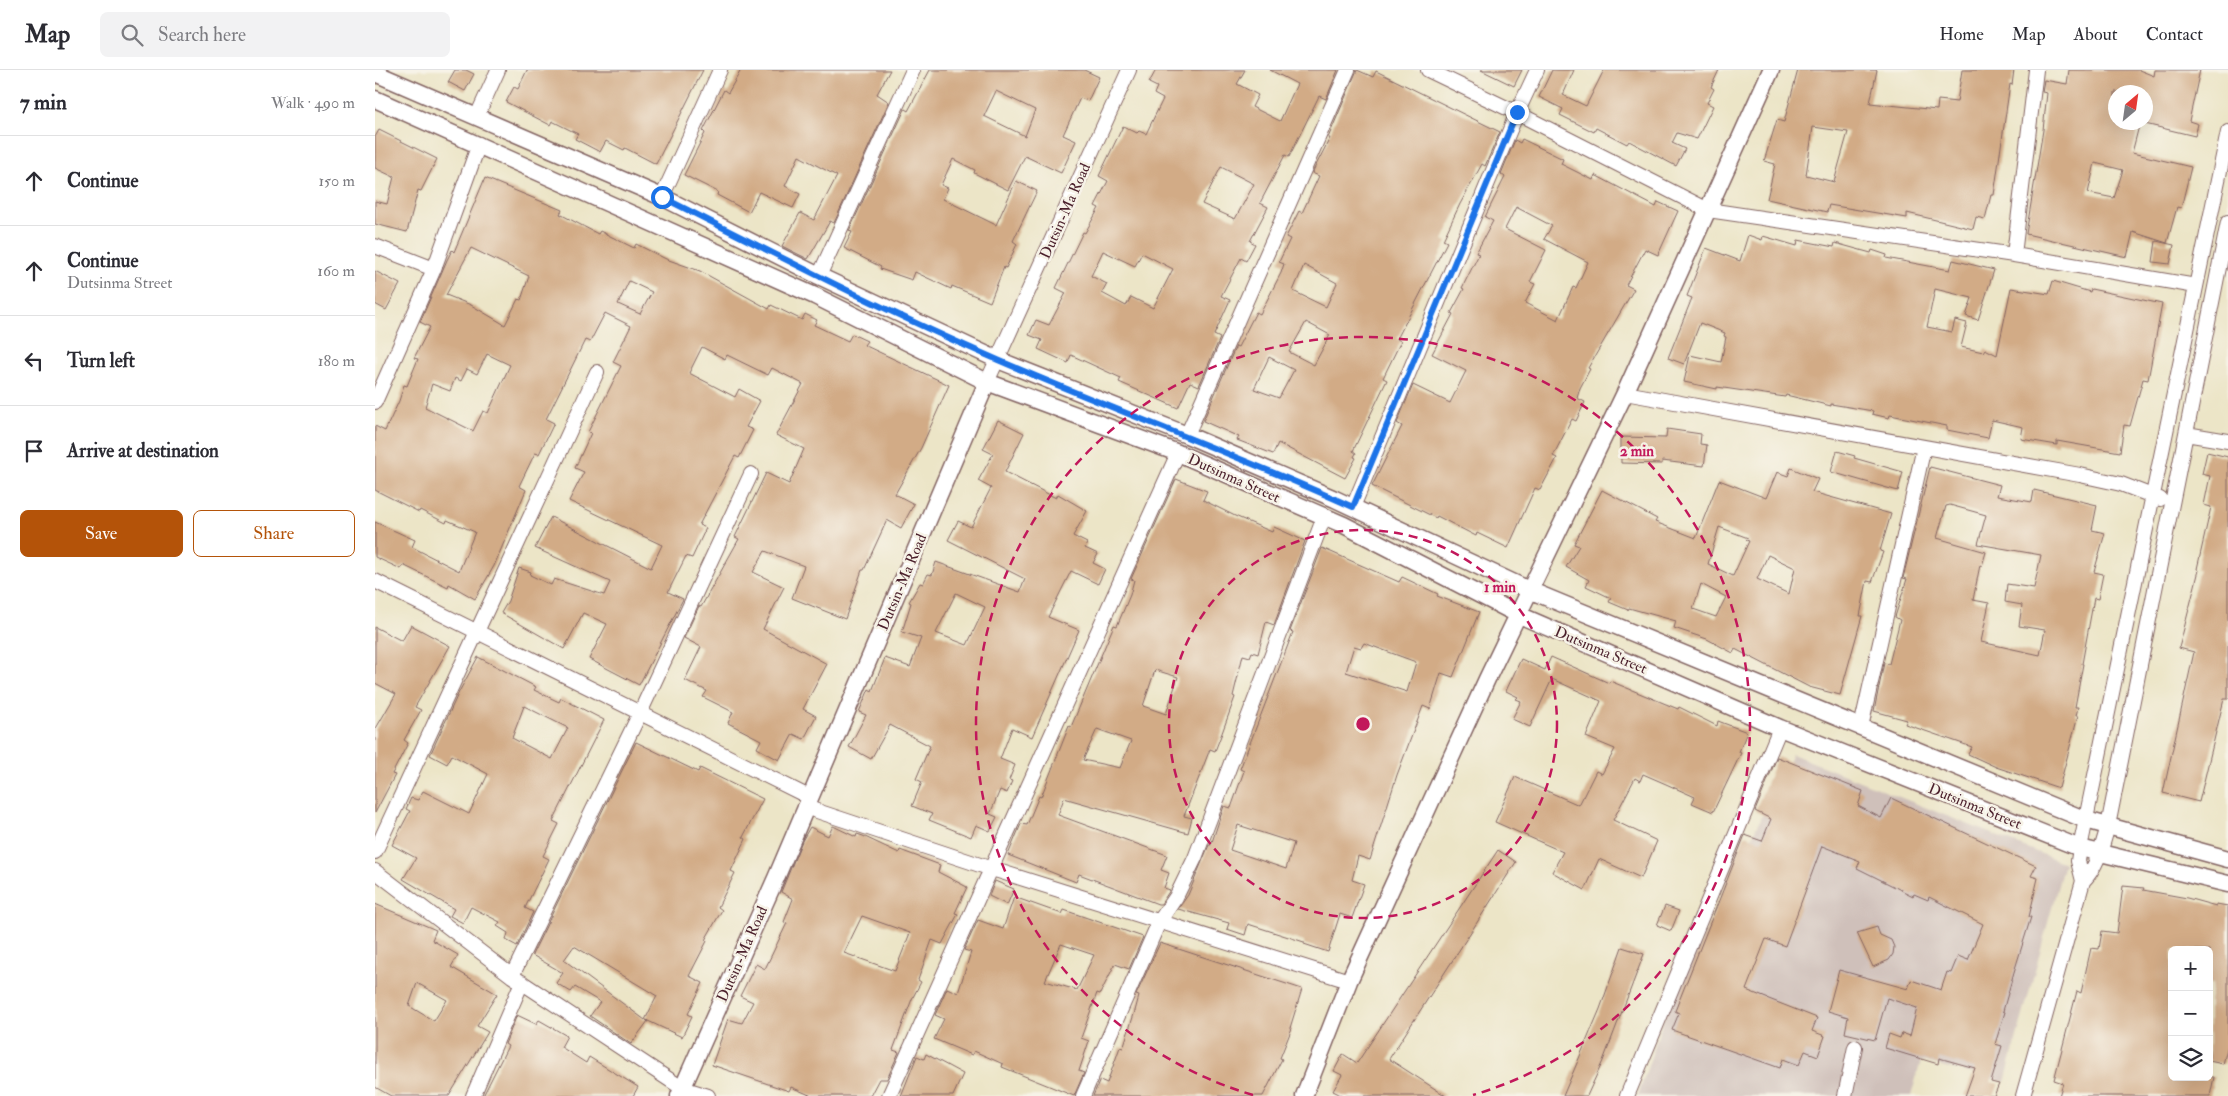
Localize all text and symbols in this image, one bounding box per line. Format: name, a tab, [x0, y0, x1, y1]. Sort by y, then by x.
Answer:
search box	[100, 12, 450, 57]
text: Map	[25, 19, 70, 50]
icon: search	[118, 21, 146, 49]
text: Search here	[158, 23, 246, 47]
text: Home	[1939, 23, 1984, 46]
text: Map	[2012, 23, 2046, 46]
text: About	[2074, 23, 2118, 46]
text: Contact	[2146, 23, 2203, 46]
north arrow	[2108, 85, 2153, 130]
text: 7 min	[20, 89, 67, 116]
text: Walk · 490 m	[271, 93, 355, 113]
route end	[1506, 101, 1529, 124]
street label: Dutsin-Ma Road	[1036, 160, 1095, 262]
icon: ahead	[20, 167, 48, 195]
text: Continue	[67, 169, 138, 193]
text: 150 m	[318, 171, 355, 191]
route start	[651, 186, 674, 209]
text: Continue	[67, 249, 138, 273]
icon: ahead	[20, 257, 48, 285]
text: 160 m	[317, 261, 355, 281]
text: Dutsinma Street	[67, 273, 172, 293]
icon: left	[20, 347, 48, 375]
text: Turn left	[67, 349, 135, 373]
text: 180 m	[318, 351, 355, 371]
icon: arrive	[20, 437, 48, 465]
text: Arrive at destination	[67, 439, 219, 463]
text: 2 min	[1620, 442, 1654, 461]
street label: Dutsinma Street	[1185, 450, 1283, 507]
button: Save	[20, 510, 183, 557]
button: Share	[193, 510, 355, 557]
street label: Dutsin-Ma Road	[874, 530, 932, 633]
text: 1 min	[1484, 578, 1516, 597]
street label: Dutsinma Street	[1552, 622, 1650, 679]
centre of rings	[1354, 715, 1372, 733]
street label: Dutsinma Street	[1925, 779, 2024, 834]
street label: Dutsin-Ma Road	[713, 903, 772, 1005]
map controls	[2168, 946, 2213, 1081]
button: +	[2168, 946, 2213, 991]
button: −	[2168, 991, 2213, 1036]
button: layers	[2168, 1036, 2213, 1081]

